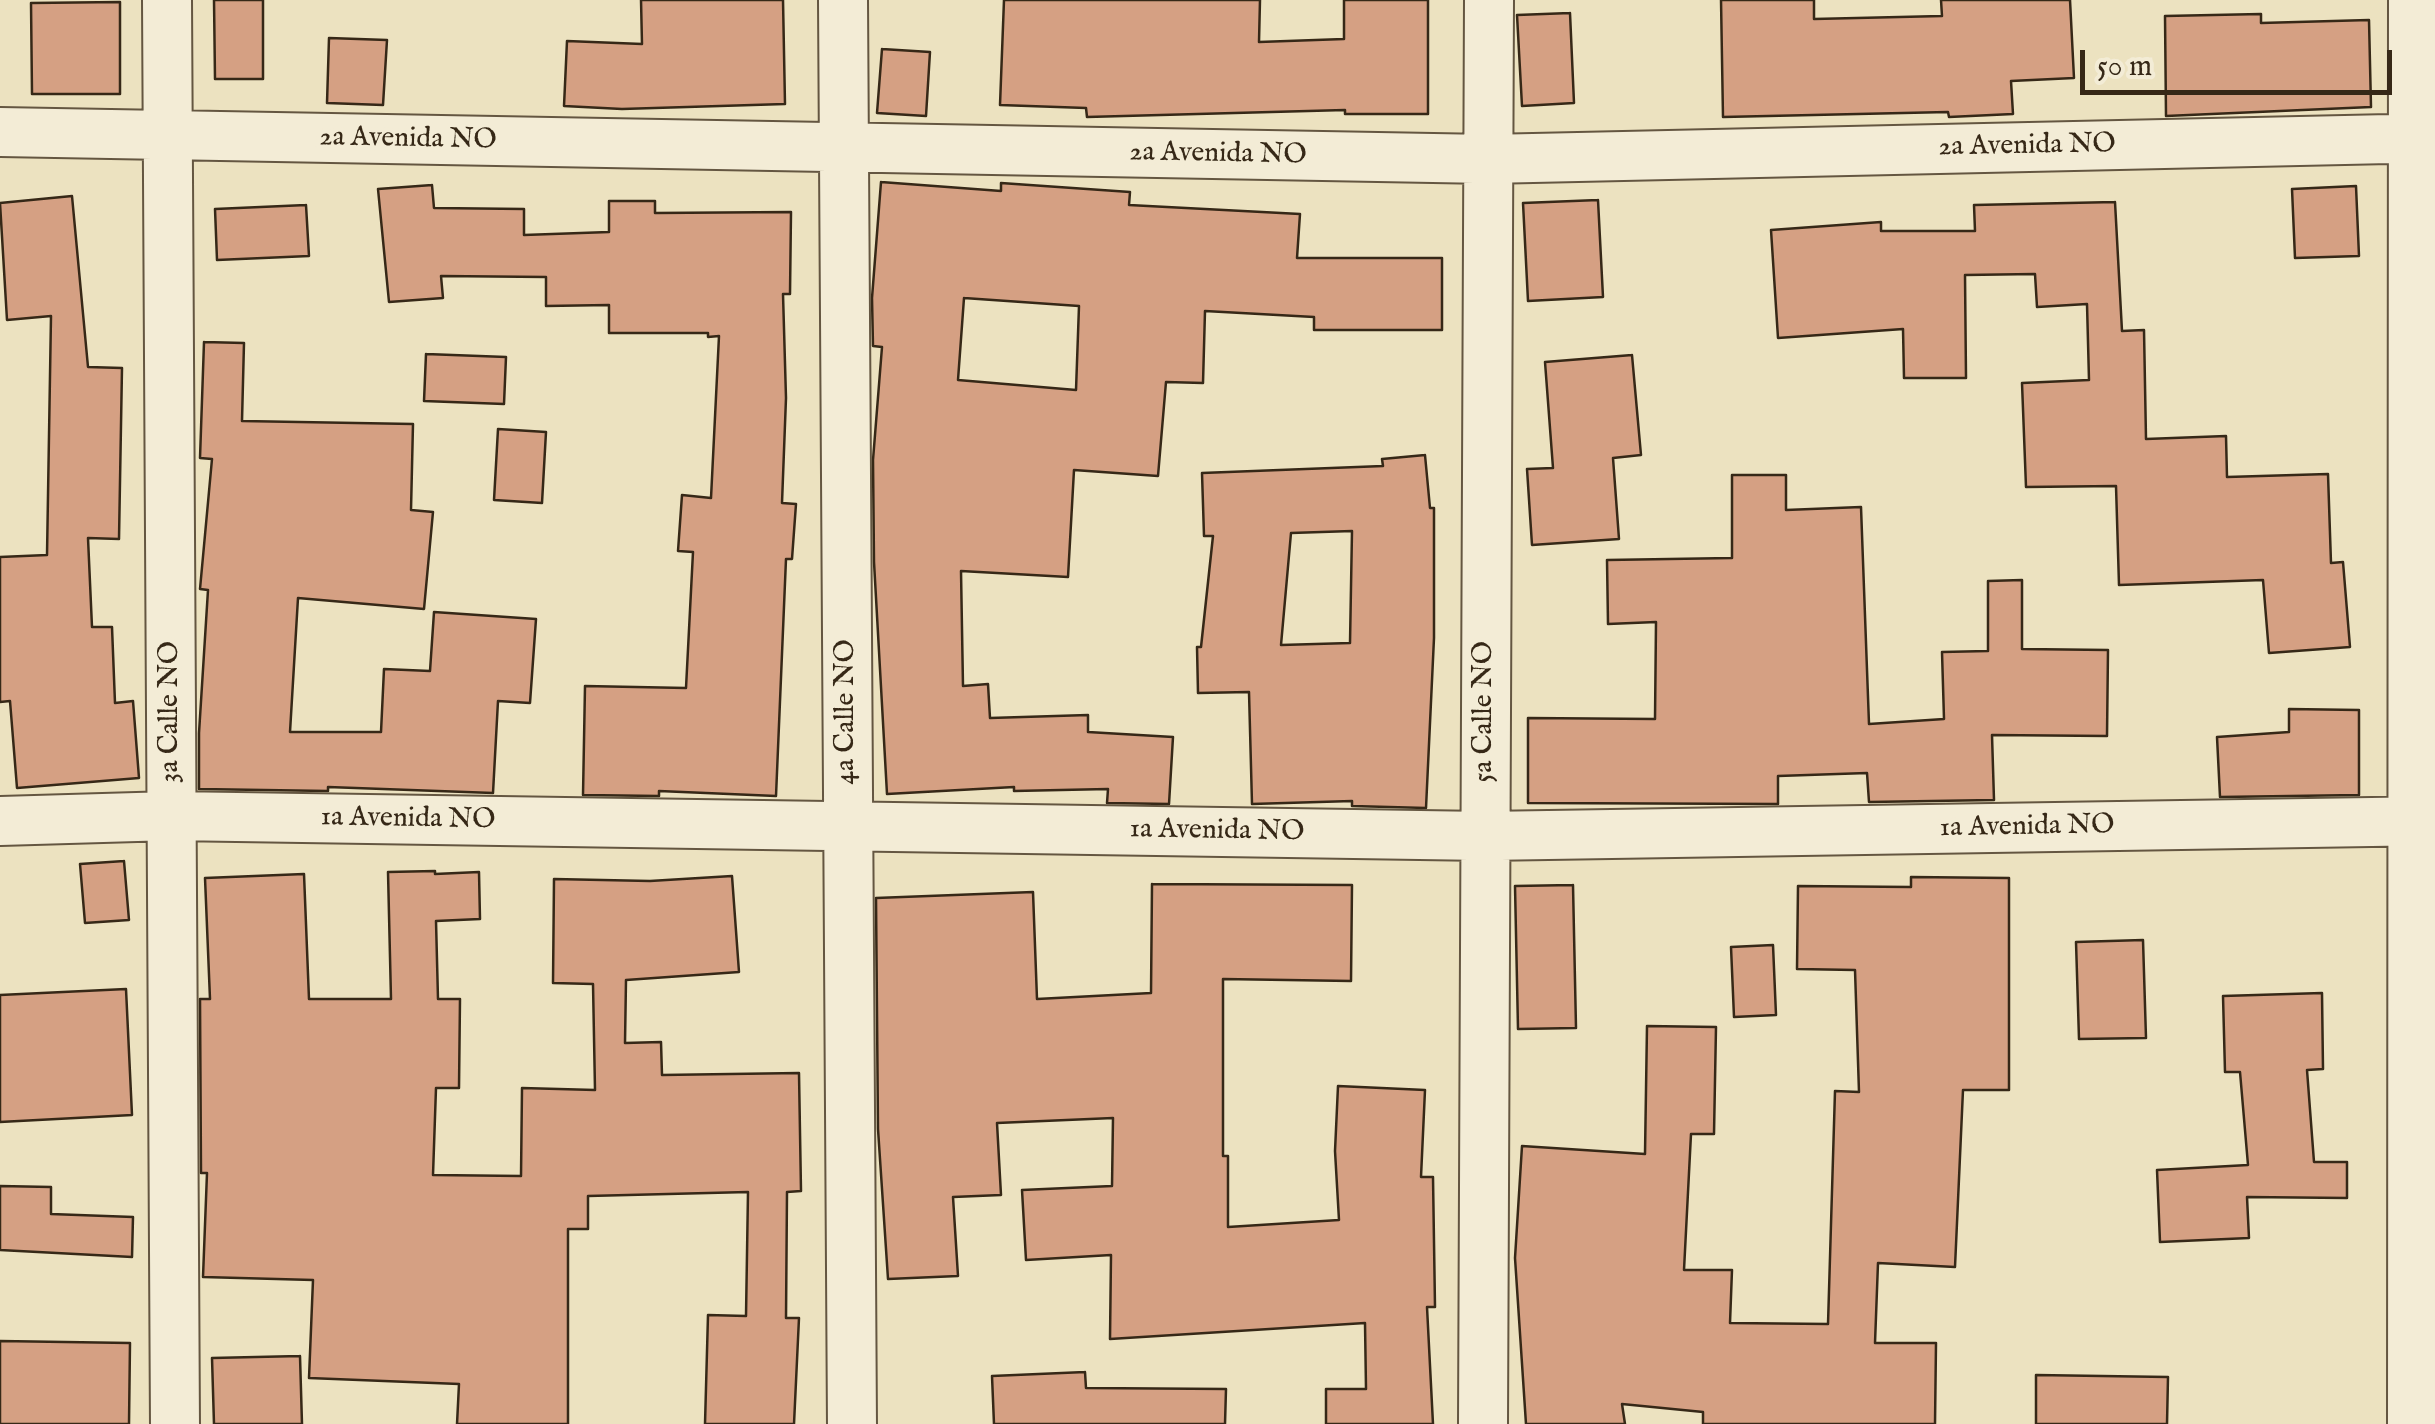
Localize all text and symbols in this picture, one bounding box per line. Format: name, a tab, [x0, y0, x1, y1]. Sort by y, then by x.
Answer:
scale bar	[2085, 30, 2398, 92]
text: 50 m	[2097, 48, 2152, 86]
street label: 2a Avenida NO	[319, 122, 497, 158]
street label: 2a Avenida NO	[1938, 129, 2116, 165]
street label: 2a Avenida NO	[1129, 137, 1307, 173]
street label: 4a Calle NO	[830, 639, 864, 785]
street label: 3a Calle NO	[154, 641, 188, 783]
street label: 5a Calle NO	[1468, 641, 1502, 783]
street label: 1a Avenida NO	[320, 802, 496, 838]
street label: 1a Avenida NO	[1939, 810, 2115, 846]
street label: 1a Avenida NO	[1129, 814, 1305, 850]

